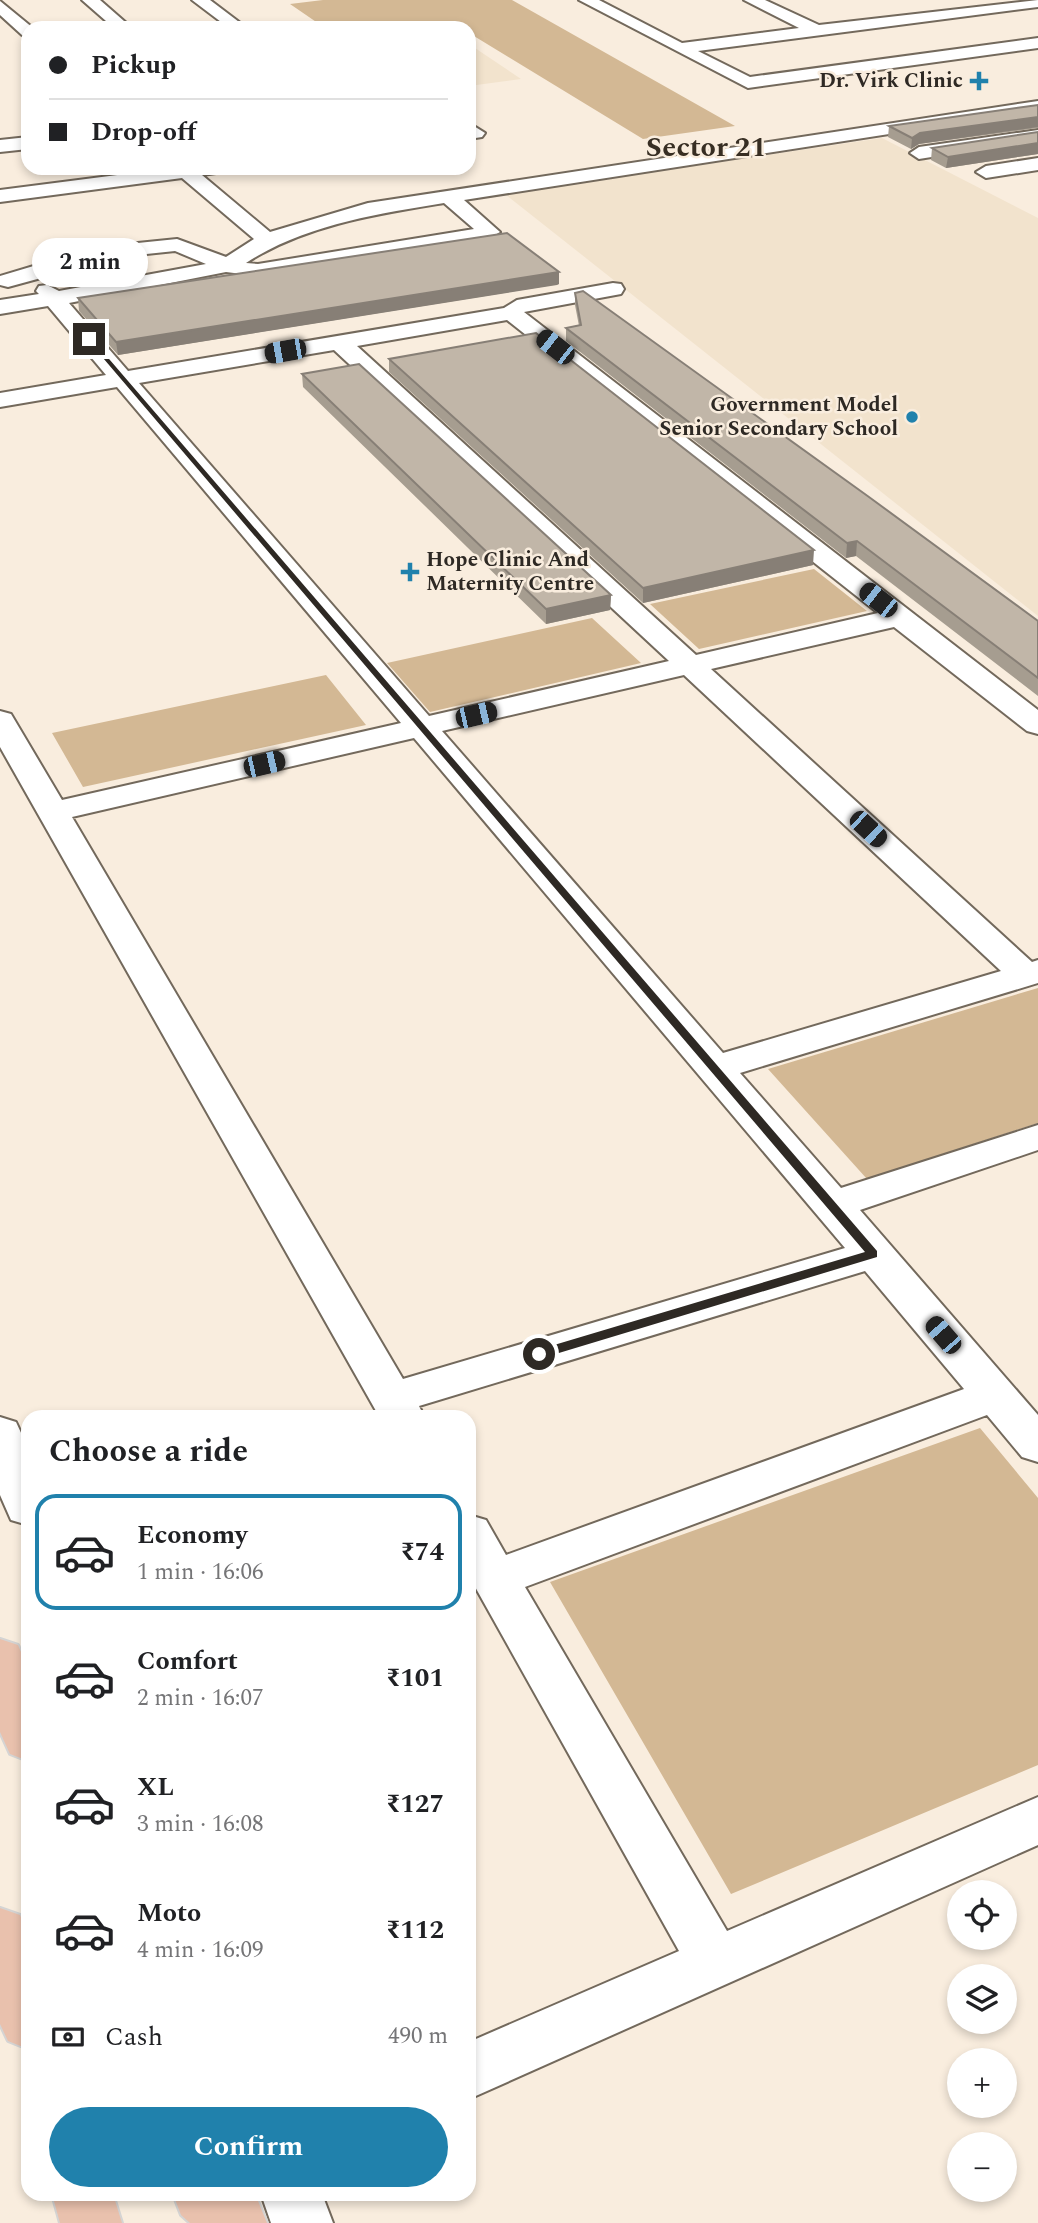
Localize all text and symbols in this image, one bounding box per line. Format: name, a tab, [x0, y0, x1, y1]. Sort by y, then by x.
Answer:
text: Pickup	[91, 45, 176, 85]
place label: Dr. Virk Clinic	[819, 65, 963, 97]
marker: Dr. Virk Clinic	[969, 71, 989, 91]
text: Drop-off	[91, 112, 196, 152]
district label: Sector 21	[646, 126, 766, 169]
callout: 2 min	[31, 238, 147, 286]
text: 2 min	[59, 245, 121, 280]
route end	[73, 323, 105, 355]
car	[532, 326, 579, 368]
car	[263, 337, 308, 365]
place label: Government Model Senior Secondary School	[659, 389, 898, 445]
marker: Government Model Senior Secondary School	[904, 409, 920, 425]
place label: Hope Clinic And Maternity Centre	[426, 544, 594, 600]
marker: Hope Clinic And Maternity Centre	[400, 562, 420, 582]
car	[855, 579, 902, 621]
car	[454, 700, 499, 730]
car	[242, 749, 287, 779]
car	[846, 807, 891, 851]
car	[922, 1312, 965, 1358]
route start	[523, 1338, 555, 1370]
text: Choose a ride	[49, 1427, 248, 1476]
text: Economy	[137, 1515, 247, 1555]
icon: car	[53, 1521, 116, 1584]
text: ₹74	[400, 1532, 444, 1572]
text: 1 min · 16:06	[137, 1555, 264, 1590]
text: Comfort	[137, 1641, 238, 1681]
icon: car	[53, 1647, 116, 1710]
text: ₹101	[386, 1658, 444, 1698]
text: 2 min · 16:07	[137, 1681, 264, 1716]
text: XL	[137, 1767, 174, 1807]
icon: car	[53, 1773, 116, 1836]
text: ₹127	[386, 1784, 444, 1824]
text: 3 min · 16:08	[137, 1807, 264, 1842]
map controls	[947, 1880, 1017, 2202]
button: locate	[947, 1880, 1017, 1950]
text: Moto	[137, 1893, 201, 1933]
icon: car	[53, 1899, 116, 1962]
text: ₹112	[386, 1910, 444, 1950]
text: 4 min · 16:09	[137, 1933, 264, 1968]
button: layers	[947, 1964, 1017, 2034]
text: Cash	[105, 2017, 163, 2057]
icon: cash	[49, 2018, 87, 2056]
text: 490 m	[388, 2019, 448, 2054]
button: +	[947, 2048, 1017, 2118]
button: Confirm	[49, 2107, 448, 2187]
button: −	[947, 2132, 1017, 2202]

